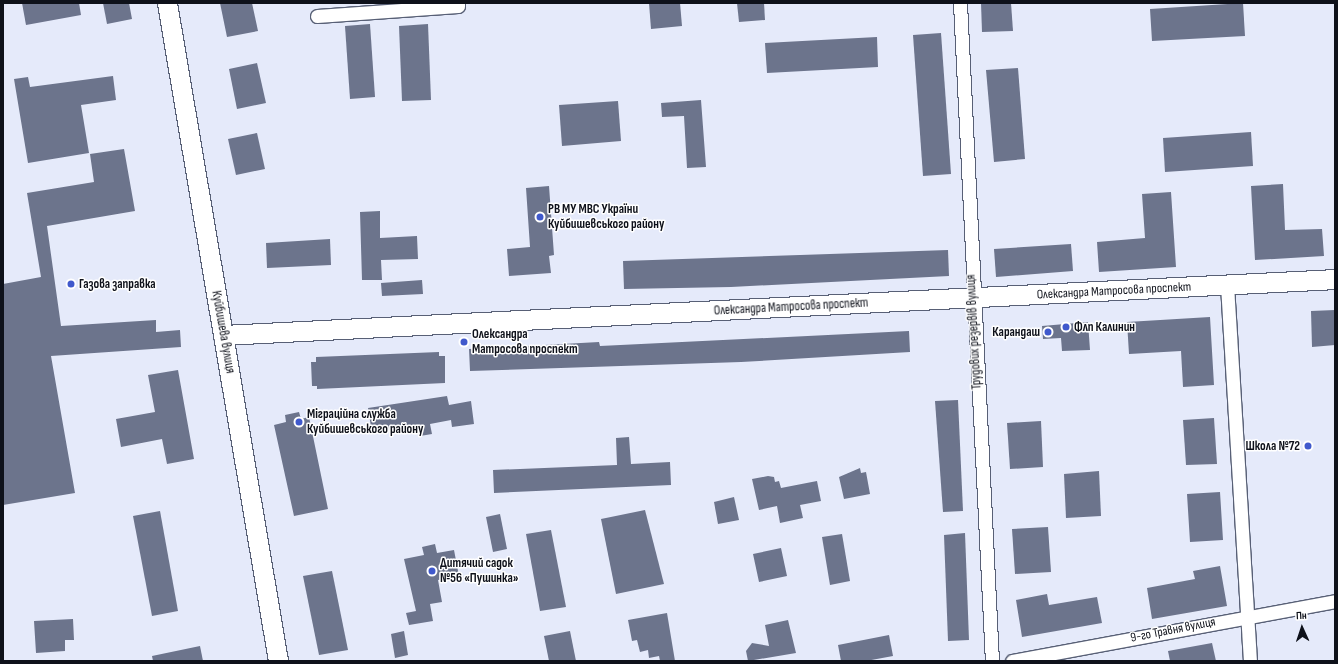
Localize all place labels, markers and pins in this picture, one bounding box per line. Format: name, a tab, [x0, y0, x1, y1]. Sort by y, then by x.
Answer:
place label: РВ МУ МВС України Куйбишевського району	[548, 202, 664, 233]
marker: РВ МУ МВС України Куйбишевського району	[535, 212, 545, 222]
place label: Газова заправка	[79, 276, 156, 292]
marker: Газова заправка	[66, 279, 76, 289]
place label: Флп Калинин	[1074, 319, 1135, 335]
marker: Флп Калинин	[1061, 322, 1071, 332]
place label: Карандаш	[992, 324, 1040, 340]
place label: Олександра Матросова проспект	[472, 327, 578, 358]
marker: Карандаш	[1043, 327, 1053, 337]
marker: Олександра Матросова проспект	[459, 337, 469, 347]
place label: Міграційна служба Куйбишевського району	[307, 407, 423, 438]
marker: Міграційна служба Куйбишевського району	[294, 417, 304, 427]
place label: Школа №72	[1245, 438, 1300, 454]
marker: Школа №72	[1303, 441, 1313, 451]
place label: Дитячий садок №56 «Пушинка»	[440, 556, 518, 587]
marker: Дитячий садок №56 «Пушинка»	[427, 566, 437, 576]

